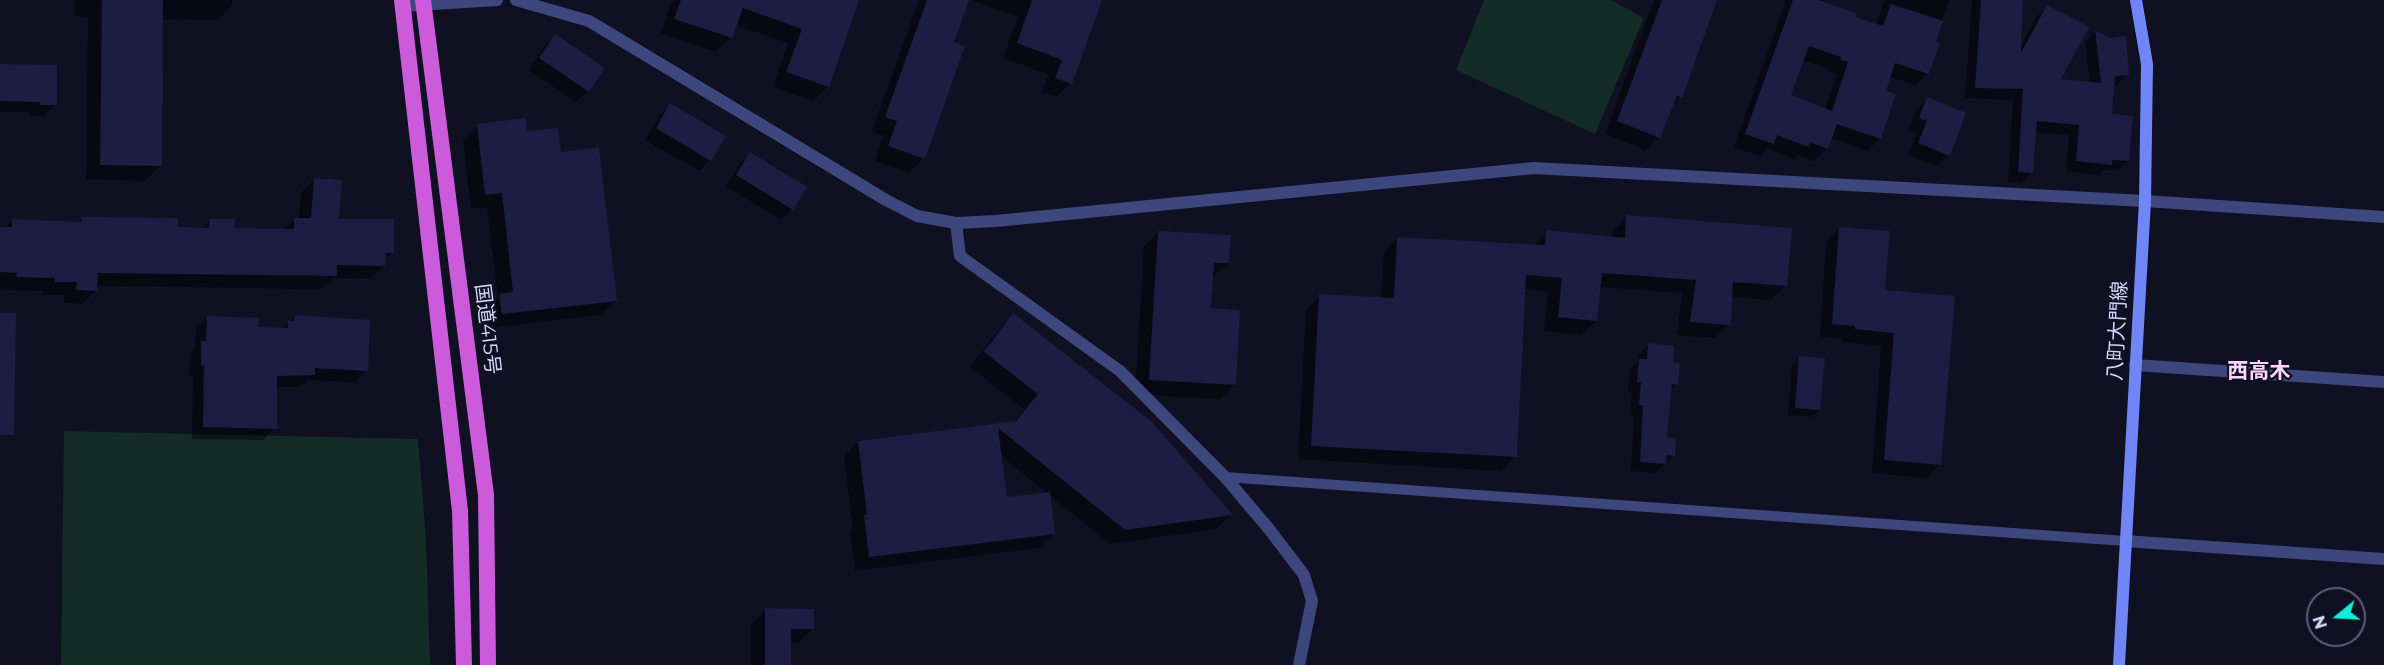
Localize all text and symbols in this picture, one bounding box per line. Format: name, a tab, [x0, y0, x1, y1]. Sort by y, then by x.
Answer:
street label: 八町大門線	[2103, 280, 2133, 382]
street label: 国道415号	[470, 282, 504, 376]
district label: 西高木	[2228, 359, 2290, 385]
north arrow	[2306, 587, 2366, 647]
text: N	[2309, 613, 2331, 631]

